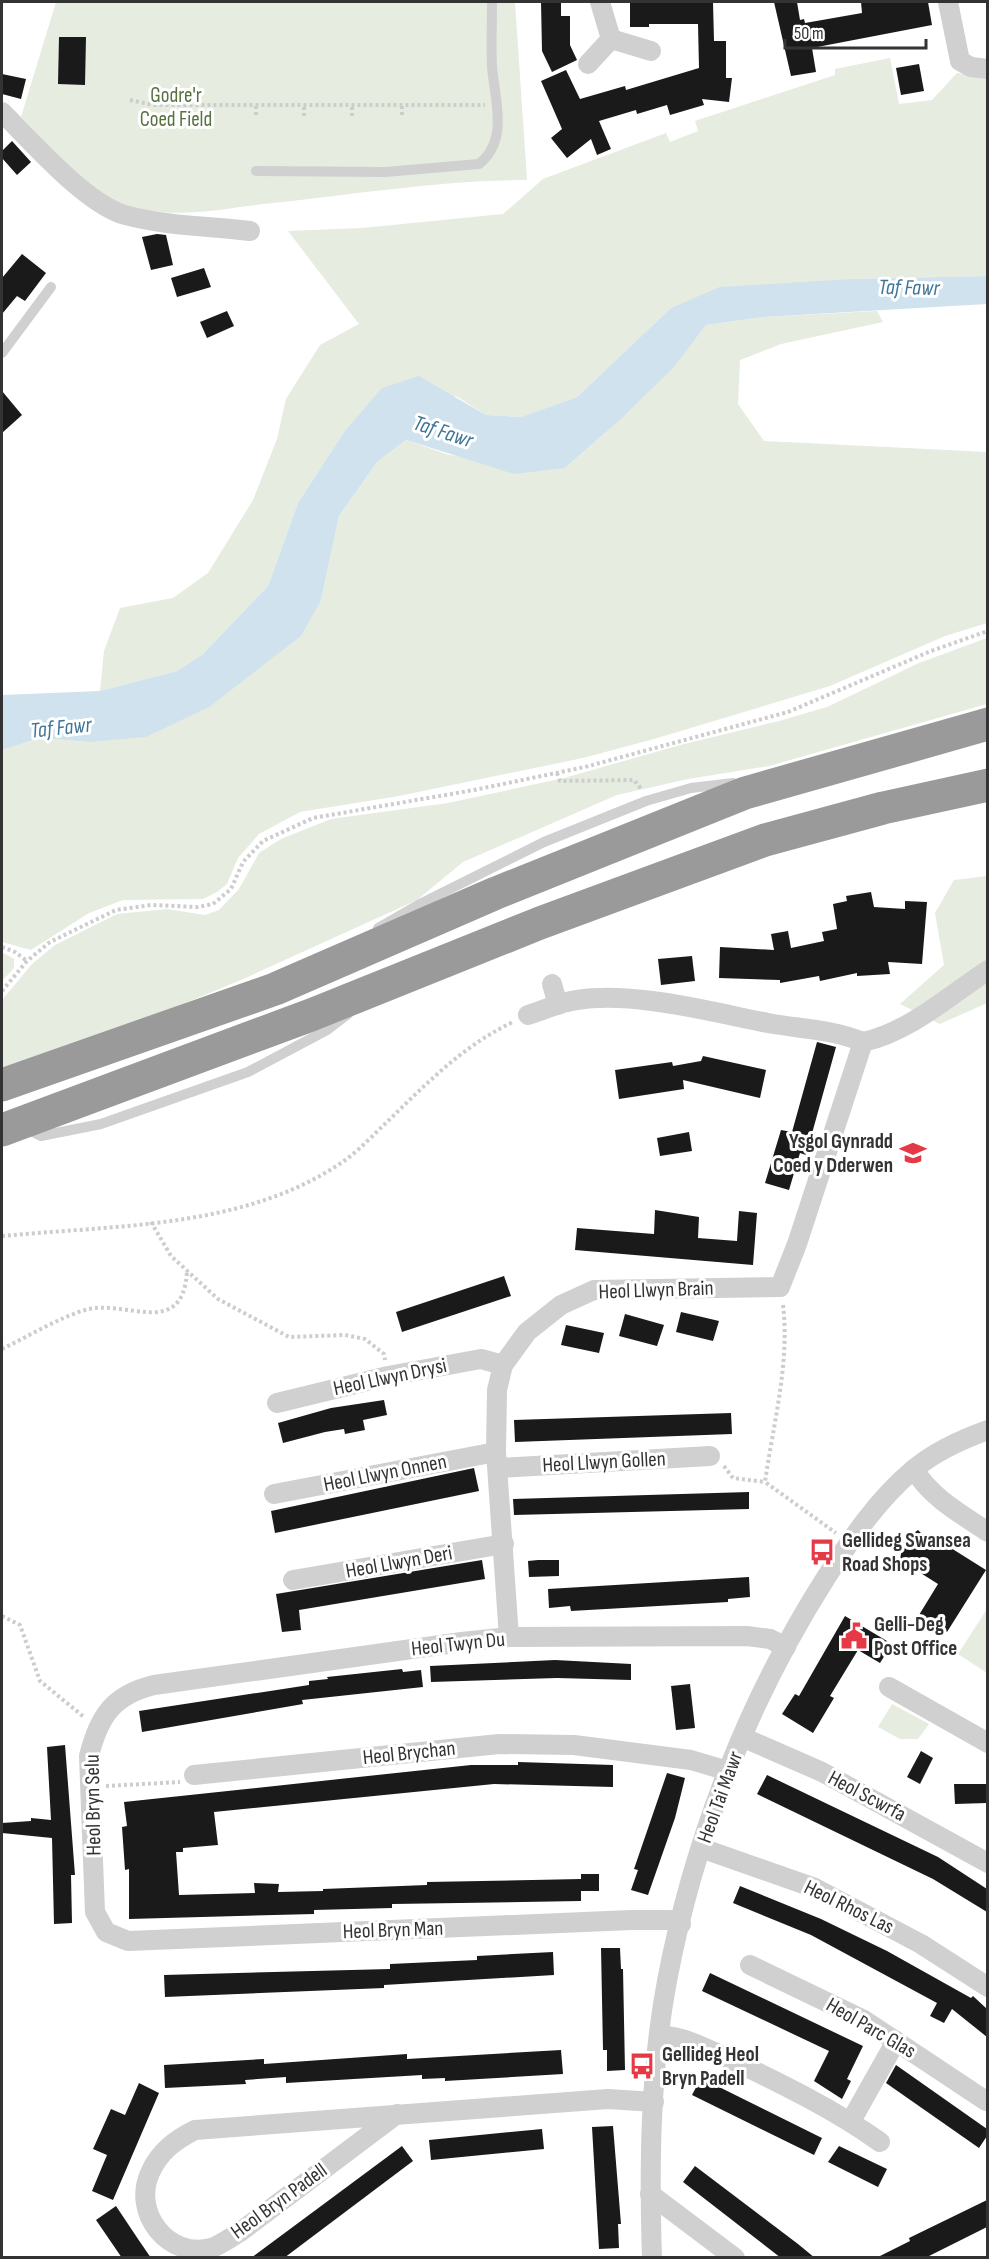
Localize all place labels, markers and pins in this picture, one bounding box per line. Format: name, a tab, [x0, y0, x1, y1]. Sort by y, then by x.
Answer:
place label: Ysgol Gynradd Coed y Dderwen	[773, 1129, 893, 1178]
school or university icon: Ysgol Gynradd Coed y Dderwen	[898, 1138, 928, 1168]
place label: Gellideg Swansea Road Shops	[842, 1528, 971, 1577]
bus stop icon: Gellideg Swansea Road Shops	[807, 1537, 837, 1567]
place label: Gelli-Deg Post Office	[874, 1612, 957, 1661]
public building icon: Gelli-Deg Post Office	[839, 1621, 869, 1651]
place label: Gellideg Heol Bryn Padell	[662, 2042, 759, 2091]
bus stop icon: Gellideg Heol Bryn Padell	[627, 2051, 657, 2081]

